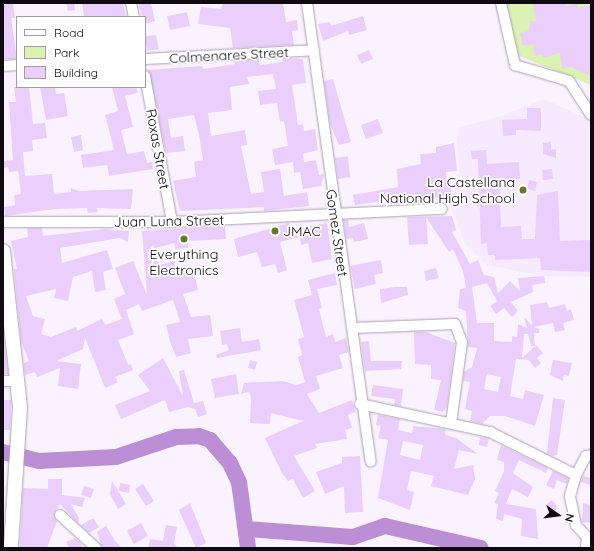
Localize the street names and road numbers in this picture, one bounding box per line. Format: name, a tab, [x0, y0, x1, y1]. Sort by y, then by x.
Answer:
street label: Colmenares Street	[169, 43, 289, 67]
street label: Roxas Street	[143, 107, 173, 191]
street label: Gomez Street	[323, 188, 351, 278]
street label: Juan Luna Street	[114, 212, 224, 230]

